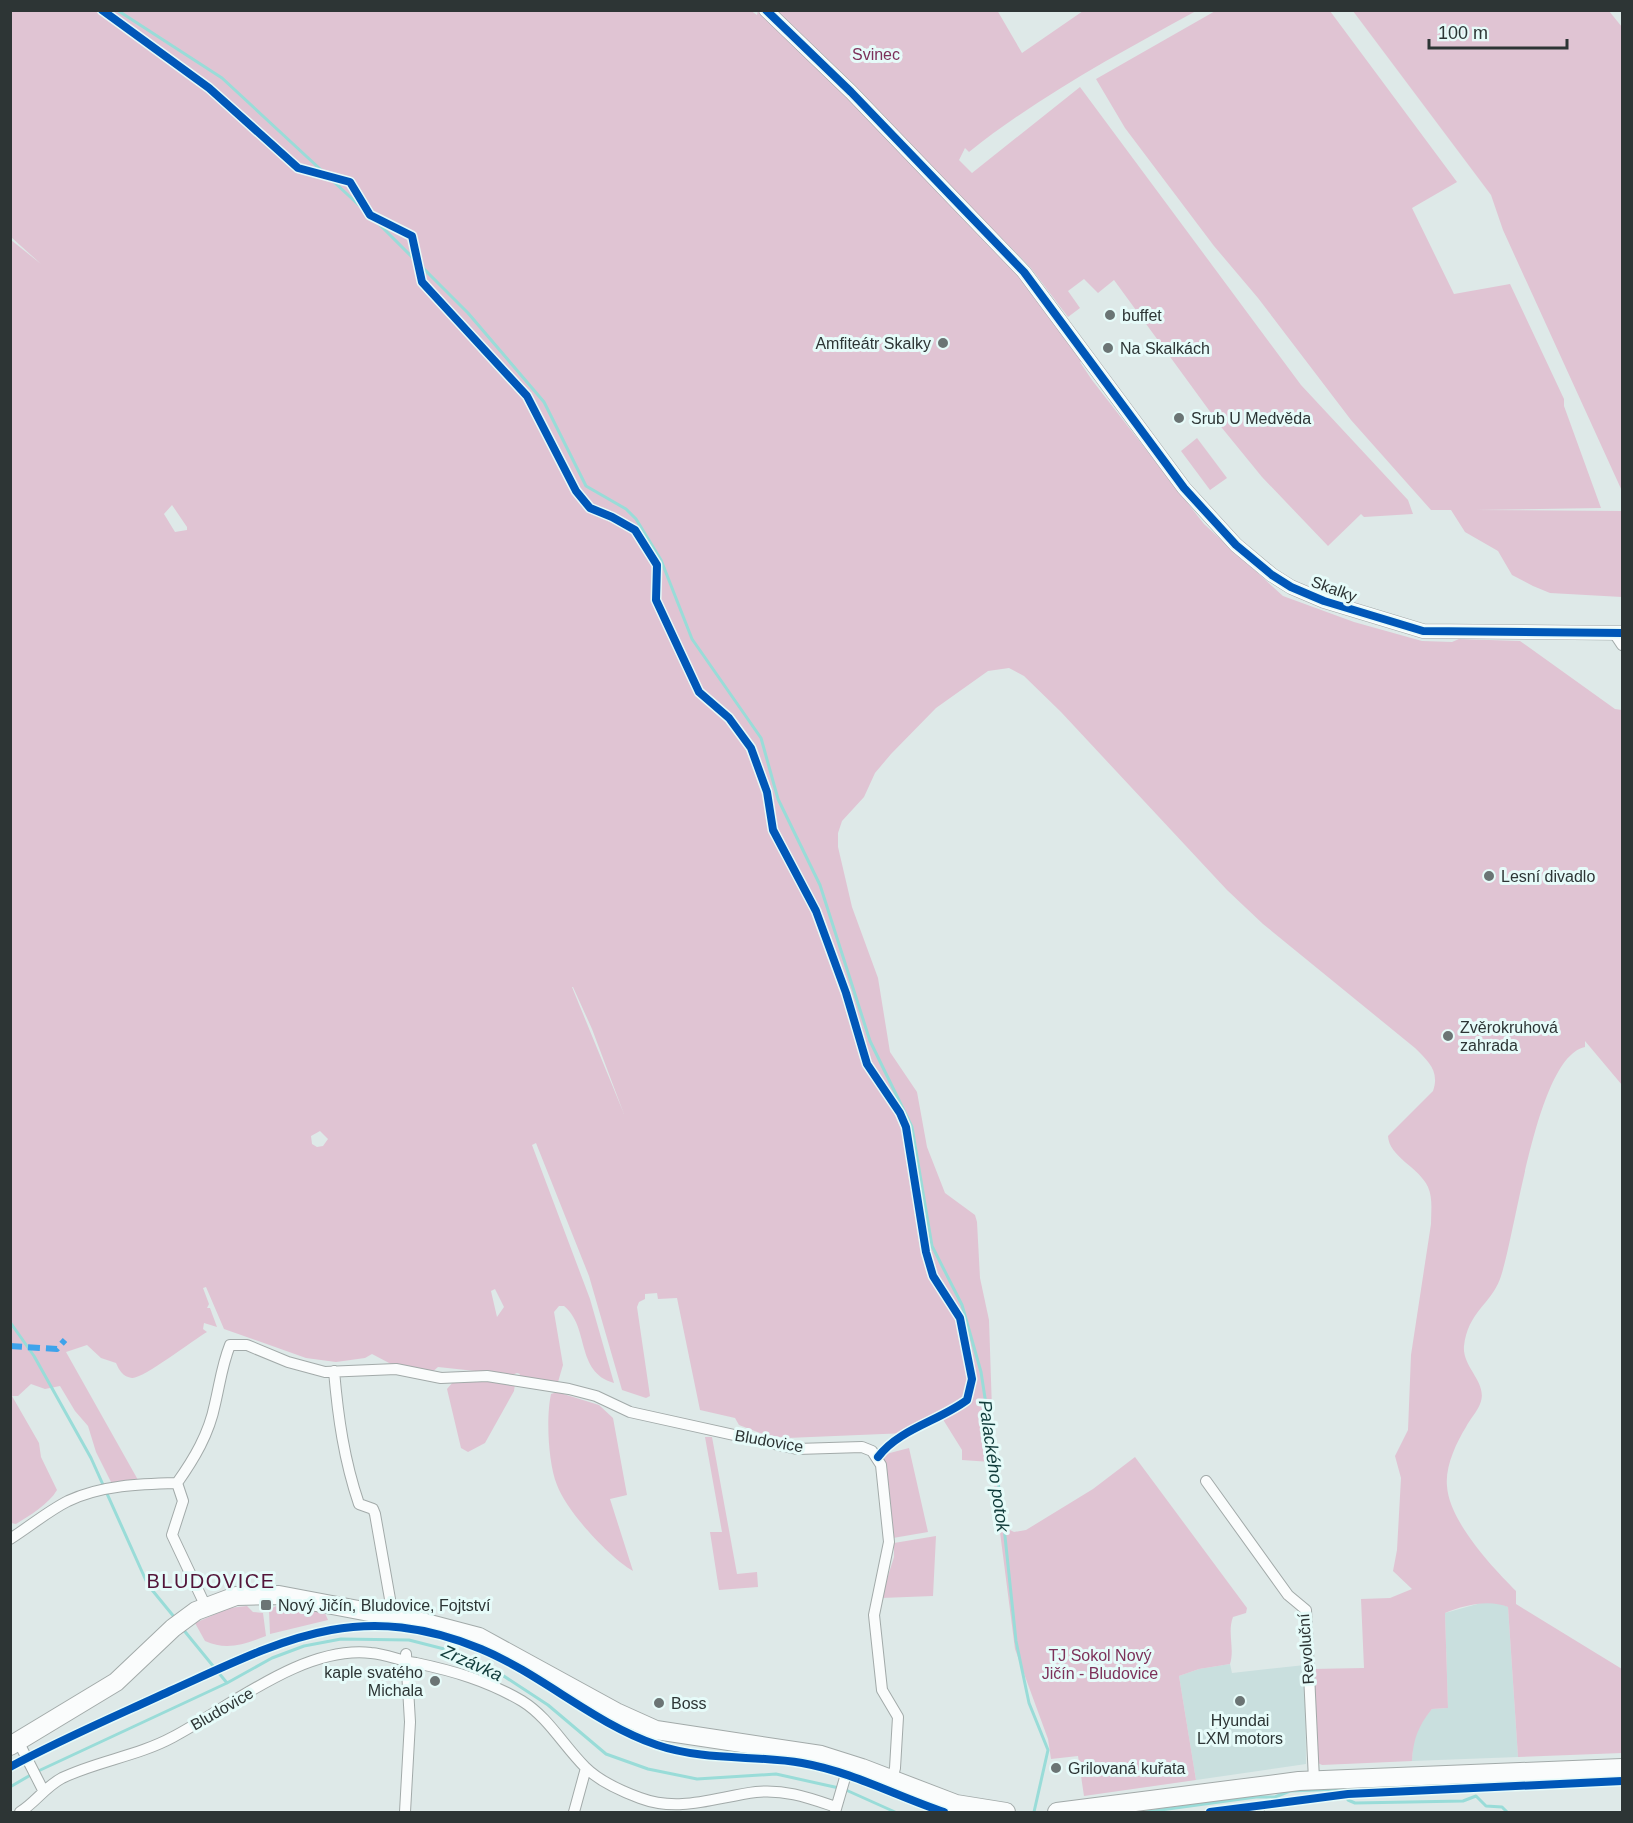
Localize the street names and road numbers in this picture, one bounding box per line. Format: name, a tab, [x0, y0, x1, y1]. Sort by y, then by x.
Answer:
street label: Skalky	[1309, 573, 1359, 605]
street label: Bludovice	[733, 1427, 805, 1455]
street label: Revoluční	[1295, 1612, 1317, 1685]
street label: Bludovice	[188, 1684, 256, 1734]

